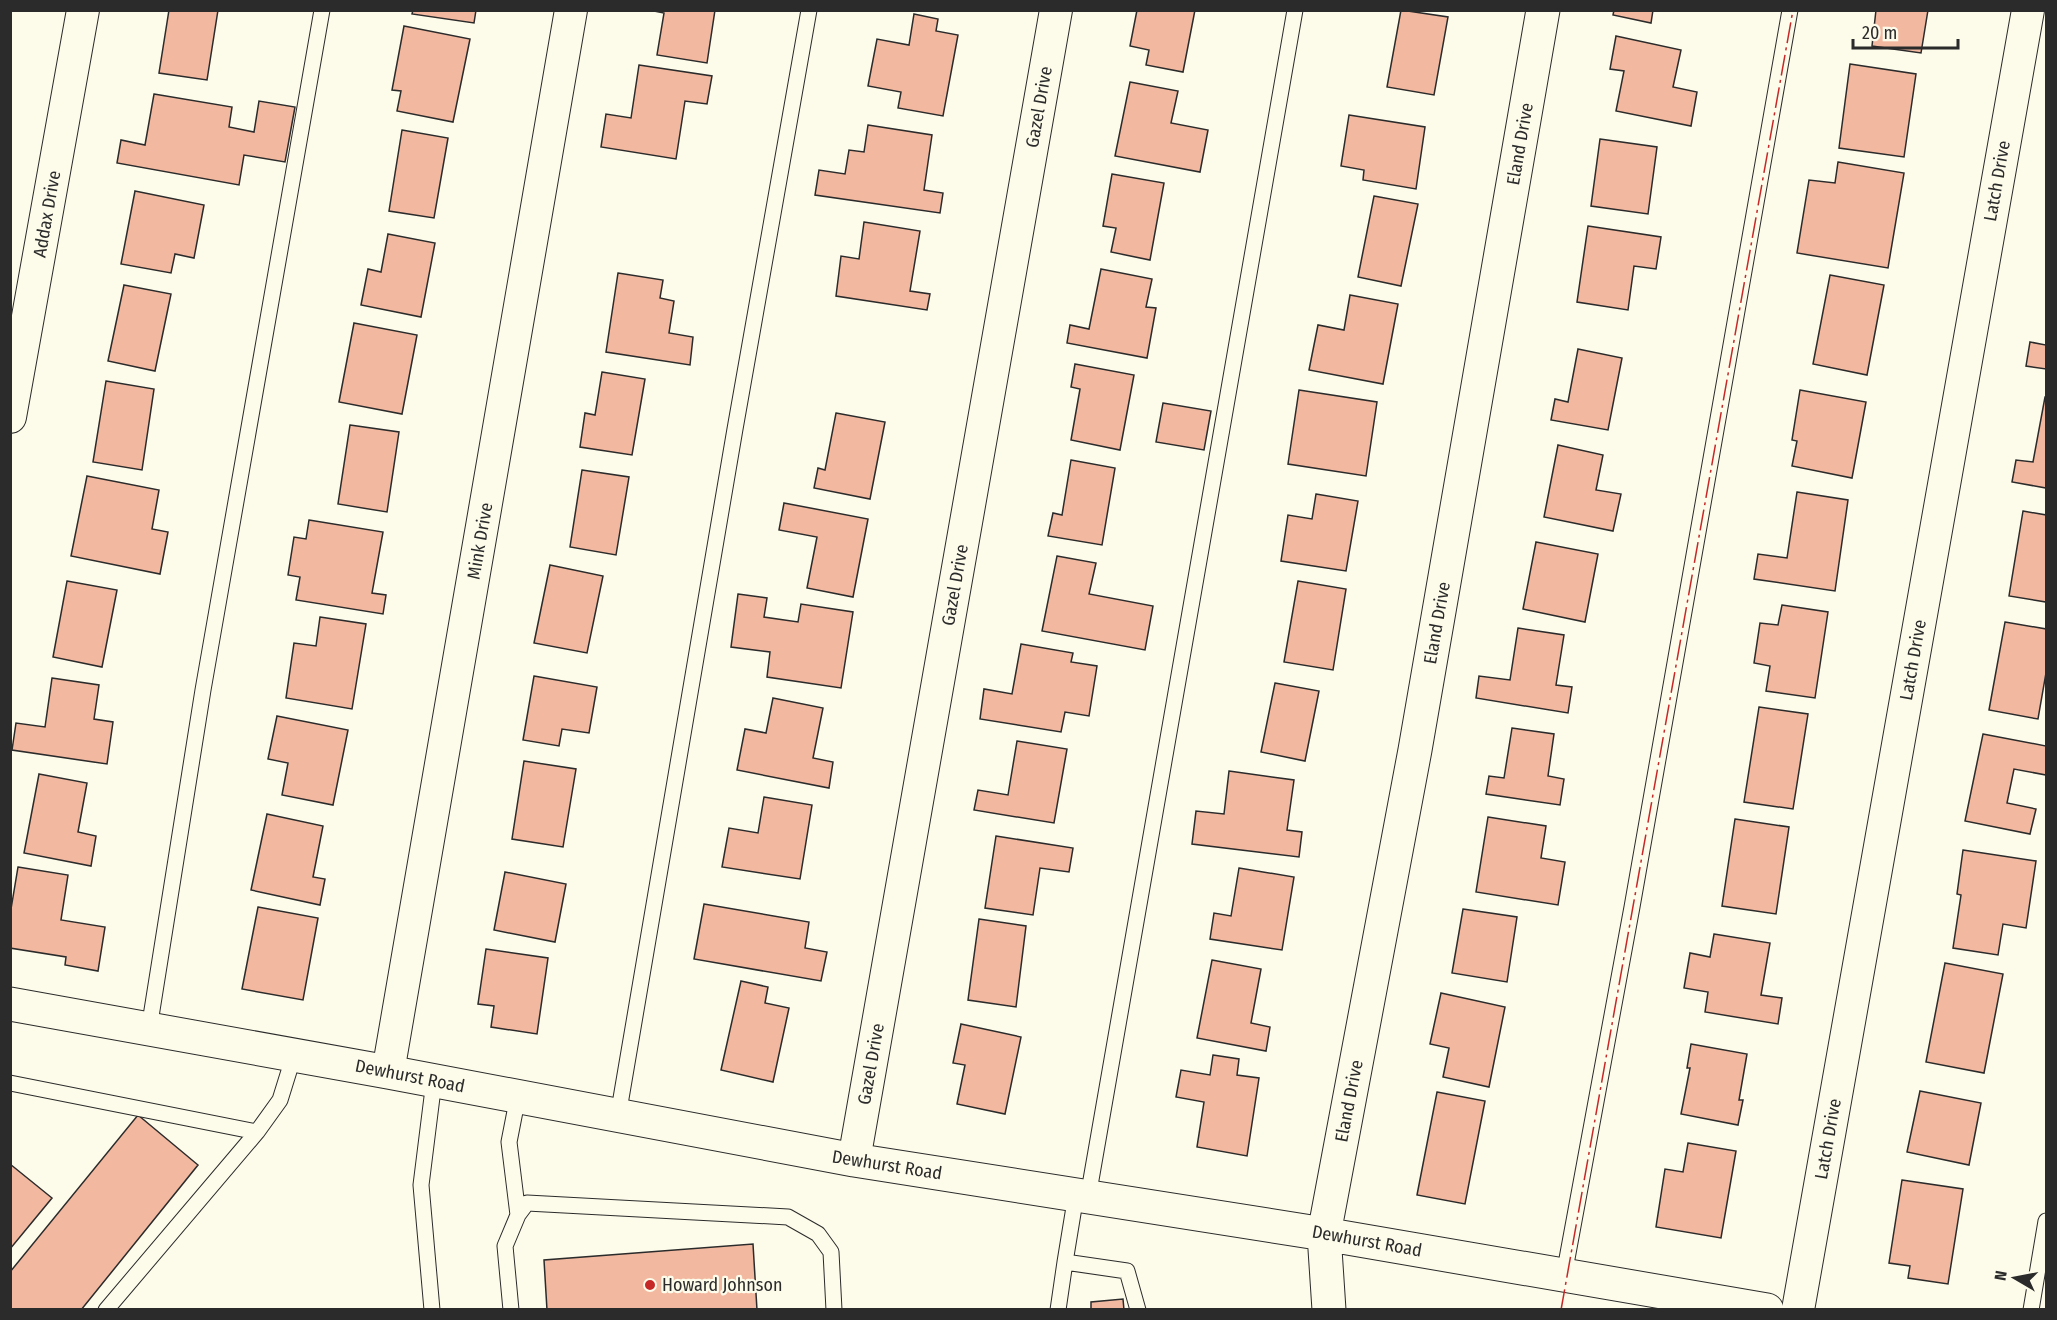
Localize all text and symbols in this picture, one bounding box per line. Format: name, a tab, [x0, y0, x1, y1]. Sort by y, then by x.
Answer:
scale bar	[1853, 12, 1958, 50]
text: 20 m	[1862, 22, 1897, 44]
street label: Gazel Drive	[1021, 65, 1057, 149]
street label: Eland Drive	[1502, 101, 1538, 187]
street label: Latch Drive	[1979, 139, 2015, 223]
street label: Addax Drive	[29, 169, 65, 259]
street label: Mink Drive	[462, 501, 498, 581]
street label: Gazel Drive	[937, 543, 973, 627]
street label: Eland Drive	[1419, 580, 1455, 666]
street label: Latch Drive	[1895, 618, 1931, 702]
street label: Gazel Drive	[853, 1022, 889, 1106]
street label: Dewhurst Road	[353, 1055, 467, 1097]
street label: Eland Drive	[1330, 1058, 1368, 1144]
street label: Latch Drive	[1810, 1097, 1846, 1181]
street label: Dewhurst Road	[830, 1145, 944, 1185]
street label: Dewhurst Road	[1310, 1221, 1424, 1261]
north arrow	[1985, 1248, 2045, 1308]
text: N	[1991, 1269, 2011, 1282]
place label: Howard Johnson	[662, 1274, 782, 1296]
marker: Howard Johnson	[643, 1278, 657, 1292]

